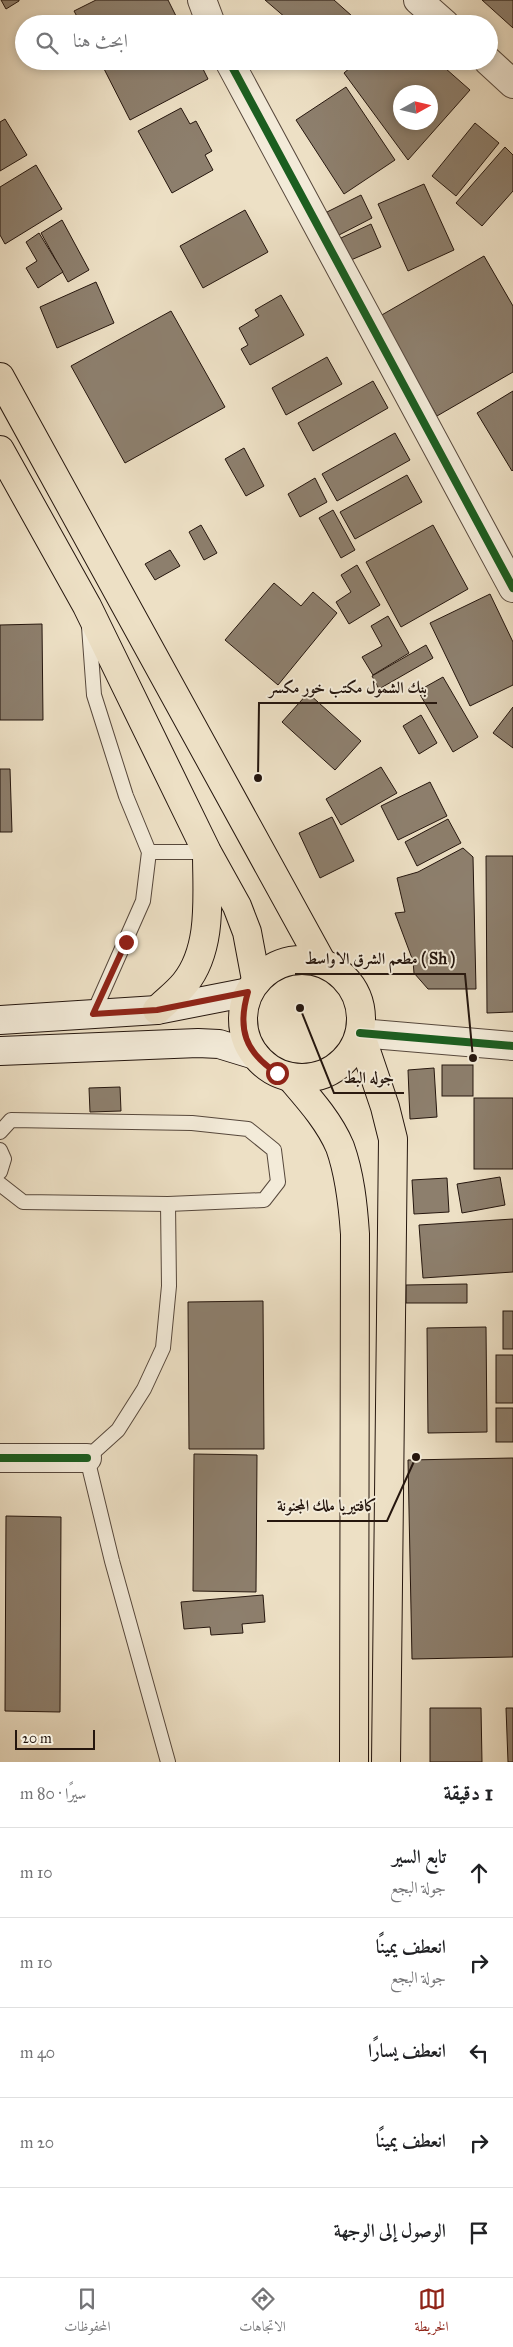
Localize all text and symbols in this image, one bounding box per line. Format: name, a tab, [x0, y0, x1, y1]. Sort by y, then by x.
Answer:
search box	[15, 15, 498, 70]
icon: search	[33, 29, 61, 57]
text: ابحث هنا	[73, 29, 128, 52]
north arrow	[393, 85, 438, 130]
callout: بنك الشمول مكتب خور مكسر	[259, 672, 437, 703]
text: بنك الشمول مكتب خور مكسر	[267, 678, 427, 699]
route end	[115, 931, 138, 954]
callout: مطعم الشرق الاواسط ( Sh )	[295, 943, 465, 974]
text: مطعم الشرق الاواسط ( Sh )	[305, 949, 456, 973]
route start	[266, 1062, 289, 1085]
callout: جوله البط	[334, 1062, 404, 1093]
text: جوله البط	[344, 1068, 394, 1088]
callout: كافتيريا ملك المجنونة	[267, 1490, 387, 1521]
text: كافتيريا ملك المجنونة	[277, 1496, 377, 1516]
scale bar	[15, 1727, 95, 1750]
text: 20 m	[22, 1730, 52, 1747]
text: 1 دقيقة	[444, 1780, 493, 1806]
text: سيرًا · 80 m	[20, 1784, 86, 1803]
text: تابع السير	[392, 1845, 446, 1868]
icon: ahead	[465, 1859, 493, 1887]
text: 10 m	[20, 1863, 52, 1882]
text: جولة البجع	[390, 1878, 446, 1897]
text: انعطف يمينًا	[376, 1935, 446, 1958]
icon: right	[465, 1949, 493, 1977]
text: 10 m	[20, 1953, 52, 1972]
text: جولة البجع	[390, 1968, 446, 1987]
text: انعطف يسارًا	[368, 2039, 446, 2062]
icon: left	[465, 2039, 493, 2067]
text: 40 m	[20, 2043, 55, 2062]
text: انعطف يمينًا	[376, 2129, 446, 2152]
icon: right	[465, 2129, 493, 2157]
text: 20 m	[20, 2133, 54, 2152]
text: الوصول إلى الوجهة	[334, 2219, 446, 2242]
icon: arrive	[465, 2219, 493, 2247]
tab: المحفوظات	[64, 2285, 111, 2340]
tab: الاتجاهات	[239, 2285, 286, 2340]
tab: الخريطة	[415, 2285, 449, 2340]

